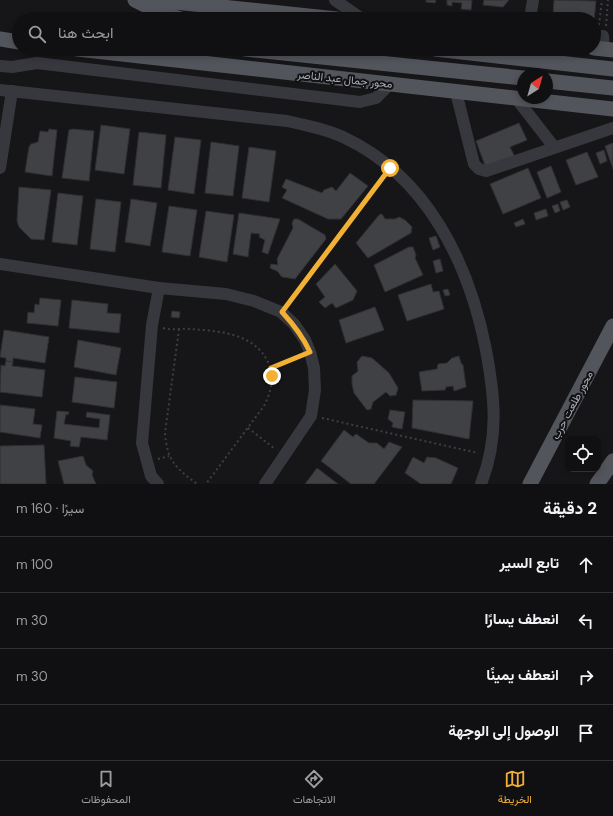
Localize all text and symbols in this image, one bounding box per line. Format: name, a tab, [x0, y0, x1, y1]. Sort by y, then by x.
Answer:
search box	[12, 12, 601, 56]
icon: search	[26, 23, 48, 45]
text: ابحث هنا	[58, 23, 113, 43]
street label: محور جمال عبد الناصر	[296, 67, 393, 91]
north arrow	[517, 68, 553, 104]
route start	[381, 159, 399, 177]
route end	[263, 367, 281, 385]
street label: محور طلعت حرب	[548, 368, 596, 442]
map controls	[565, 436, 601, 472]
button: locate	[565, 436, 601, 472]
text: 2 دقيقة	[543, 497, 597, 519]
text: سيرًا · 160 m	[16, 500, 84, 517]
text: تابع السير	[500, 553, 559, 573]
icon: ahead	[575, 554, 597, 576]
text: 100 m	[16, 556, 53, 573]
text: انعطف يسارًا	[484, 609, 559, 629]
icon: left	[575, 610, 597, 632]
text: 30 m	[16, 612, 48, 629]
text: انعطف يمينًا	[486, 665, 559, 685]
icon: right	[575, 666, 597, 688]
text: 30 m	[16, 668, 48, 685]
text: الوصول إلى الوجهة	[448, 721, 559, 741]
icon: arrive	[575, 722, 597, 744]
tab: المحفوظات	[81, 768, 131, 809]
tab: الاتجاهات	[293, 768, 336, 809]
tab: الخريطة	[498, 768, 532, 809]

